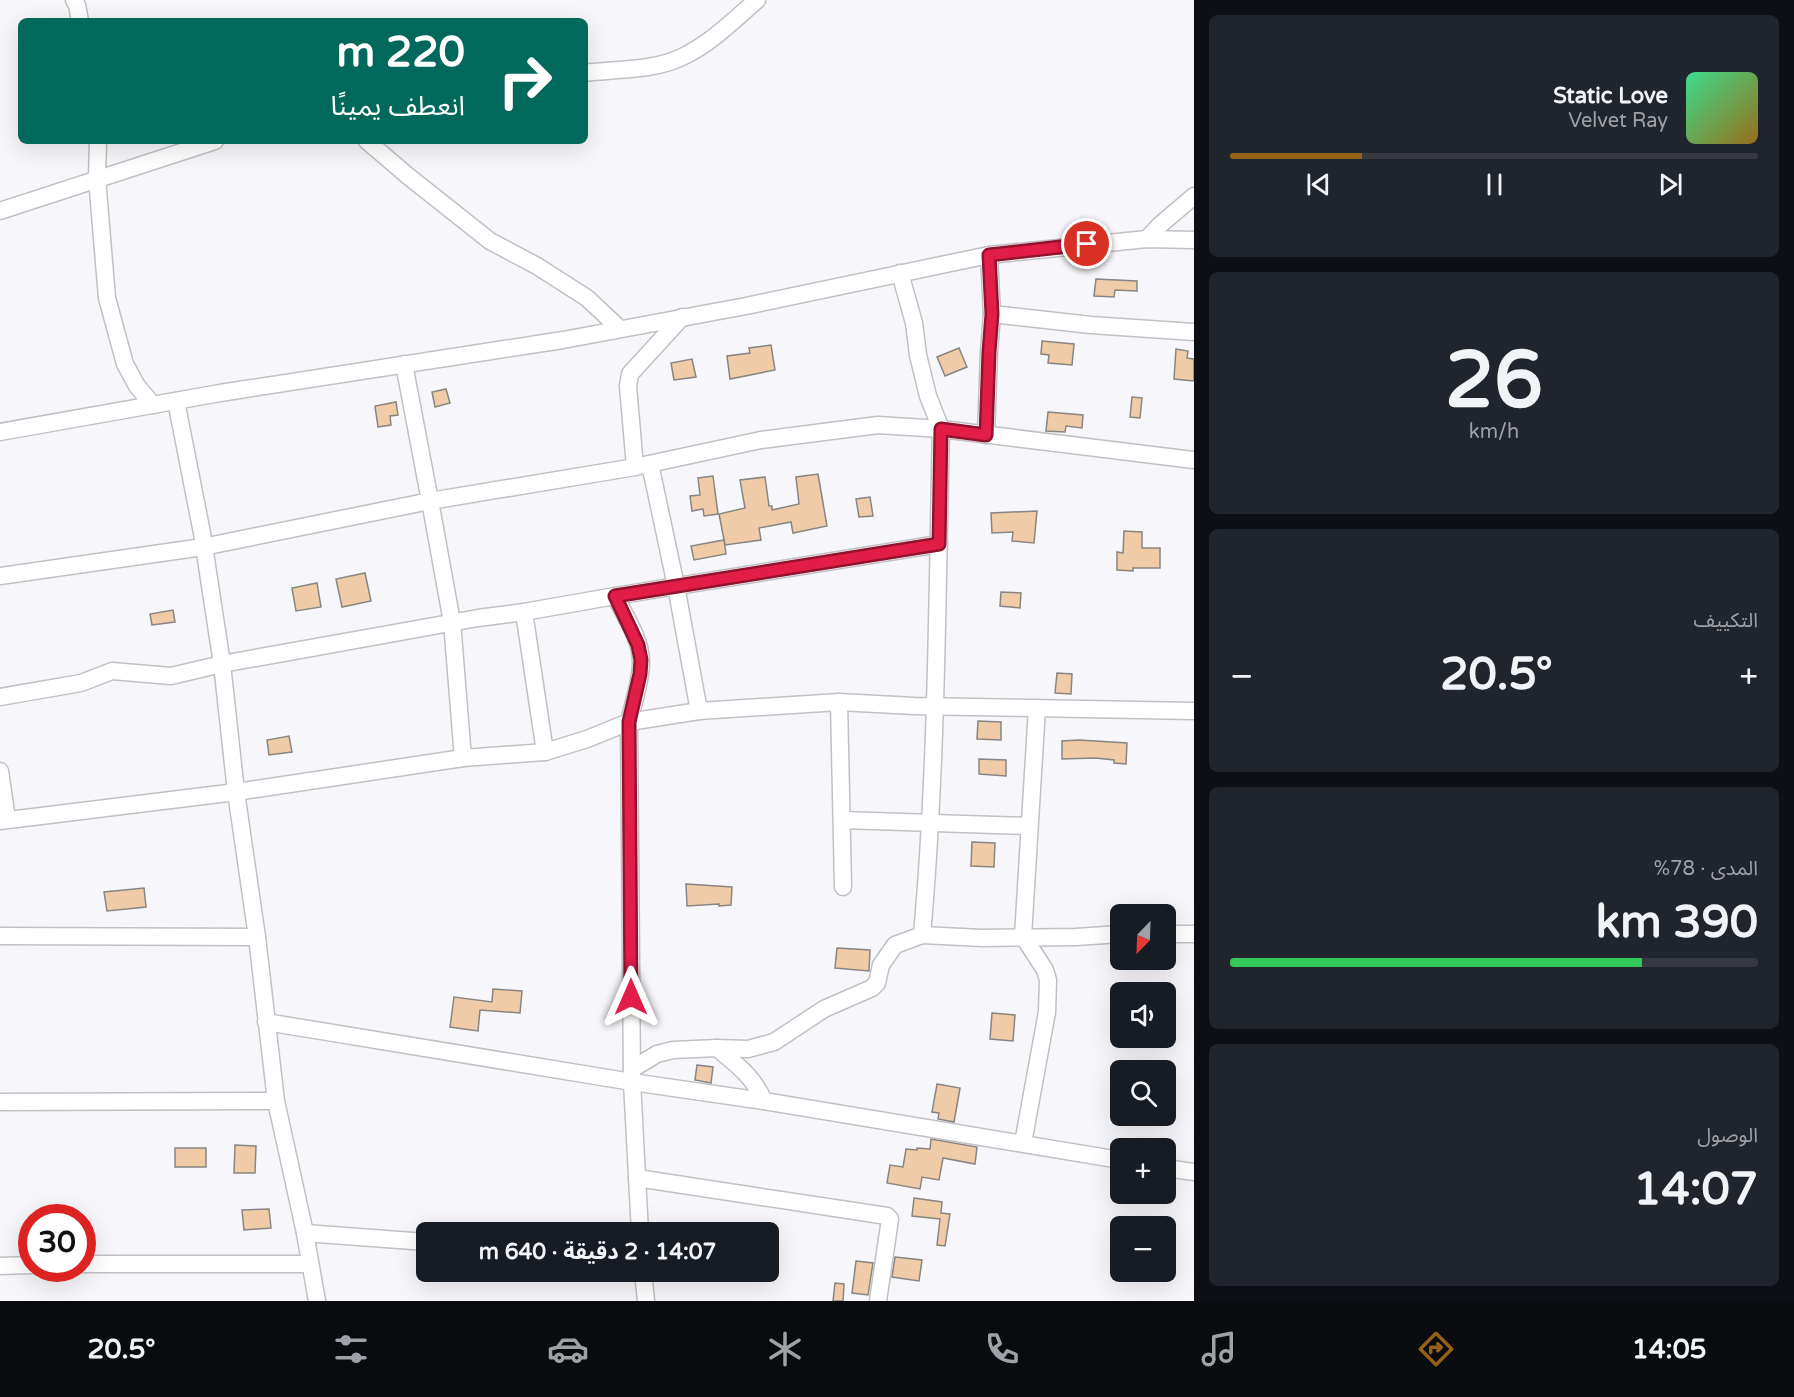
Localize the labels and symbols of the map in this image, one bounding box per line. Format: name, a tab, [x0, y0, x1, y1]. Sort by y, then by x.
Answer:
pin	[1061, 218, 1112, 269]
north arrow	[1110, 904, 1176, 970]
position arrow	[599, 965, 663, 1029]
speed limit sign: 30	[18, 1204, 96, 1282]

